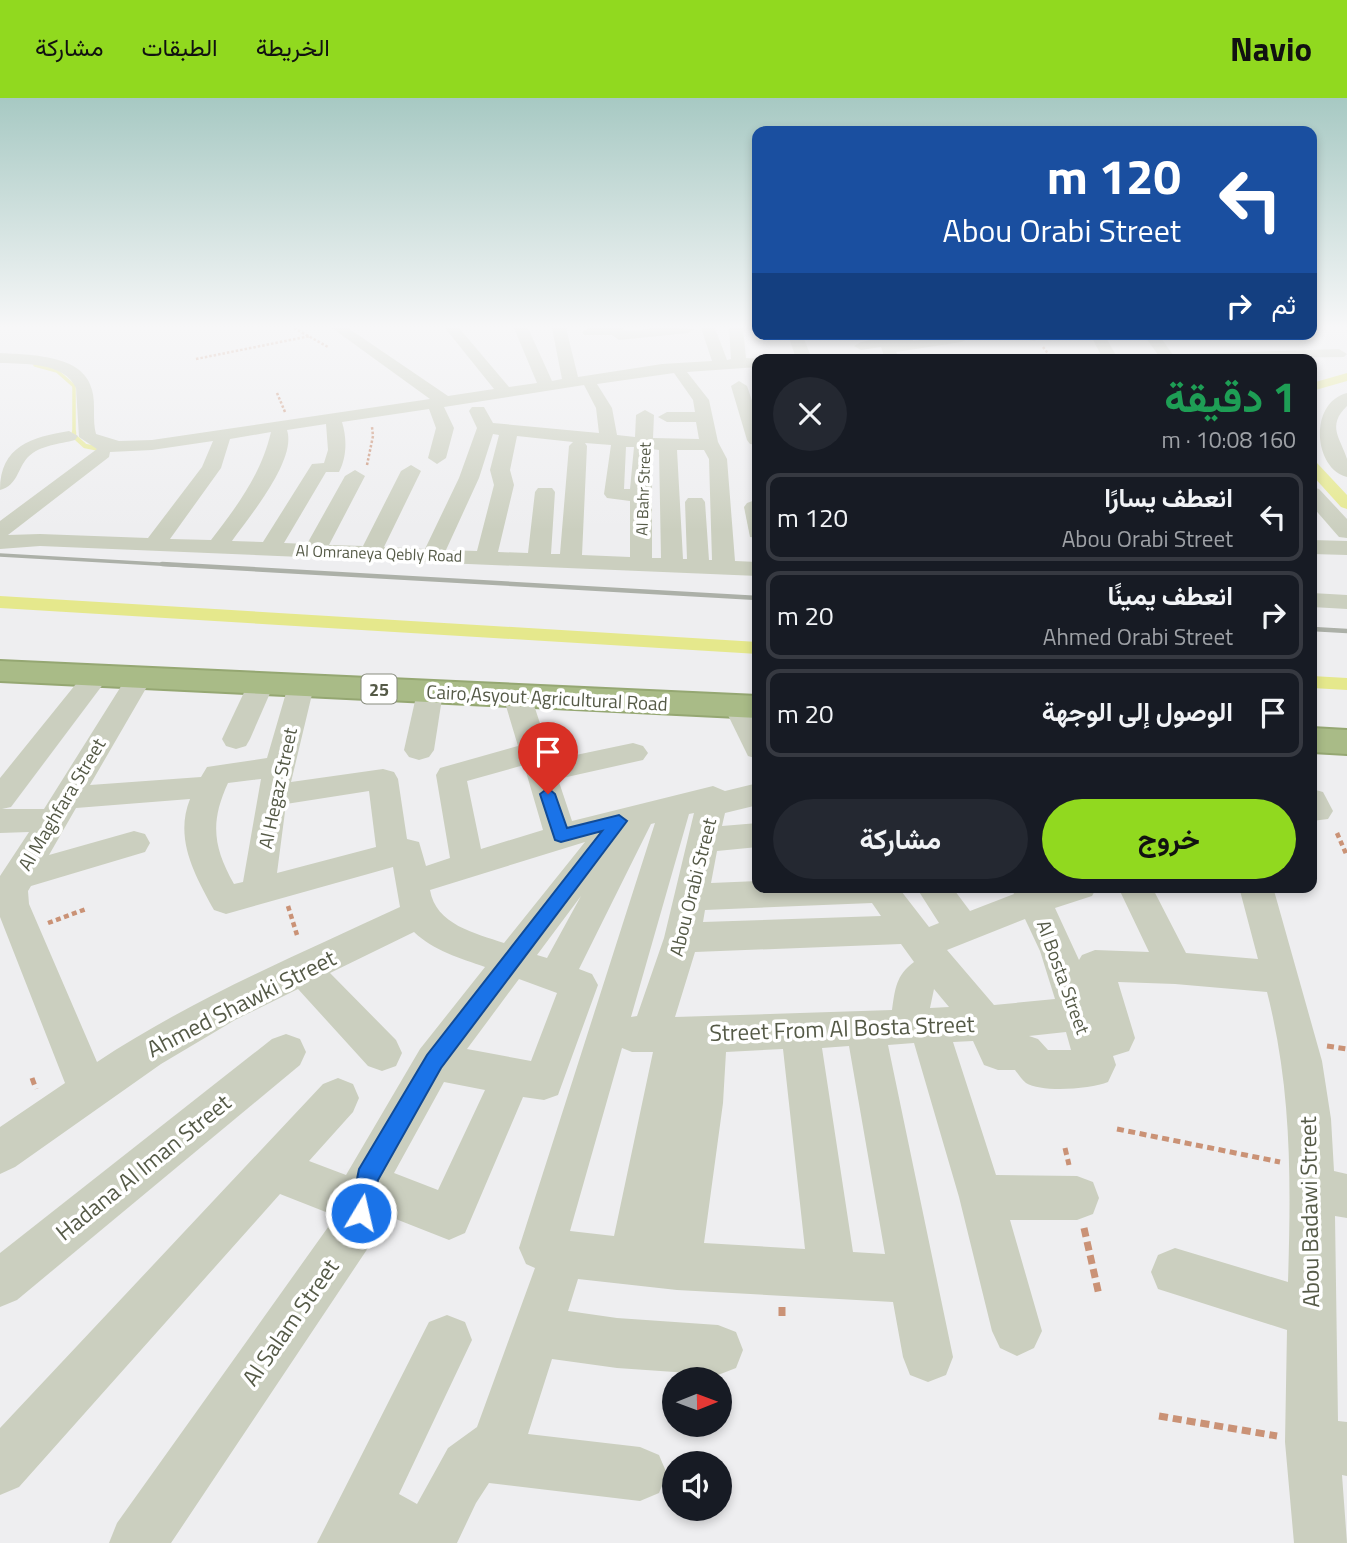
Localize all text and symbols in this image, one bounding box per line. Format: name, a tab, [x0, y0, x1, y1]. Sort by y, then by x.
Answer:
text: Navio	[1230, 24, 1312, 74]
text: مشاركة	[35, 29, 103, 65]
text: الطبقات	[141, 29, 218, 65]
text: الخريطة	[256, 29, 330, 65]
text: 120 m	[1047, 138, 1181, 213]
icon: left	[1205, 154, 1296, 245]
text: Abou Orabi Street	[943, 206, 1181, 254]
text: ثم	[1272, 285, 1296, 324]
icon: right	[1220, 287, 1258, 325]
text: 1 دقيقة	[1164, 364, 1296, 428]
button: close	[773, 377, 847, 451]
text: 160 m · 10:08	[1161, 422, 1296, 457]
street label: Al Bahr Street	[629, 441, 657, 536]
text: انعطف يسارًا	[1104, 478, 1233, 517]
text: 120 m	[777, 498, 848, 537]
icon: left	[1254, 498, 1292, 536]
text: Abou Orabi Street	[1062, 521, 1233, 556]
street label: Al Omraneya Qebly Road	[295, 538, 463, 568]
text: انعطف يمينًا	[1107, 576, 1233, 615]
text: 20 m	[777, 596, 834, 635]
icon: right	[1254, 596, 1292, 634]
text: Ahmed Orabi Street	[1043, 619, 1233, 654]
road number: 25	[362, 674, 396, 704]
street label: Cairo,Asyout Agricultural Road	[426, 676, 668, 718]
text: الوصول إلى الوجهة	[1042, 692, 1233, 731]
text: 20 m	[777, 694, 834, 733]
icon: arrive	[1254, 694, 1292, 732]
pin	[518, 722, 578, 794]
street label: Al Hegaz Street	[250, 724, 304, 851]
street label: Al Maghfara Street	[10, 732, 112, 876]
icon: arrive	[529, 733, 567, 771]
button: مشاركة	[773, 799, 1028, 879]
button: خروج	[1042, 799, 1296, 879]
street label: Abou Orabi Street	[661, 814, 723, 959]
street label: Al Bosta Street	[1030, 916, 1098, 1039]
street label: Ahmed Shawki Street	[140, 940, 342, 1066]
street label: Street From Al Bosta Street	[709, 1006, 975, 1050]
street label: Hadana Al Iman Street	[48, 1085, 238, 1249]
street label: Abou Badawi Street	[1290, 1116, 1328, 1308]
position arrow	[324, 1176, 398, 1250]
street label: Al Salam Street	[233, 1251, 347, 1393]
north arrow	[662, 1367, 732, 1437]
map controls	[662, 1367, 732, 1521]
button: sound	[662, 1451, 732, 1521]

